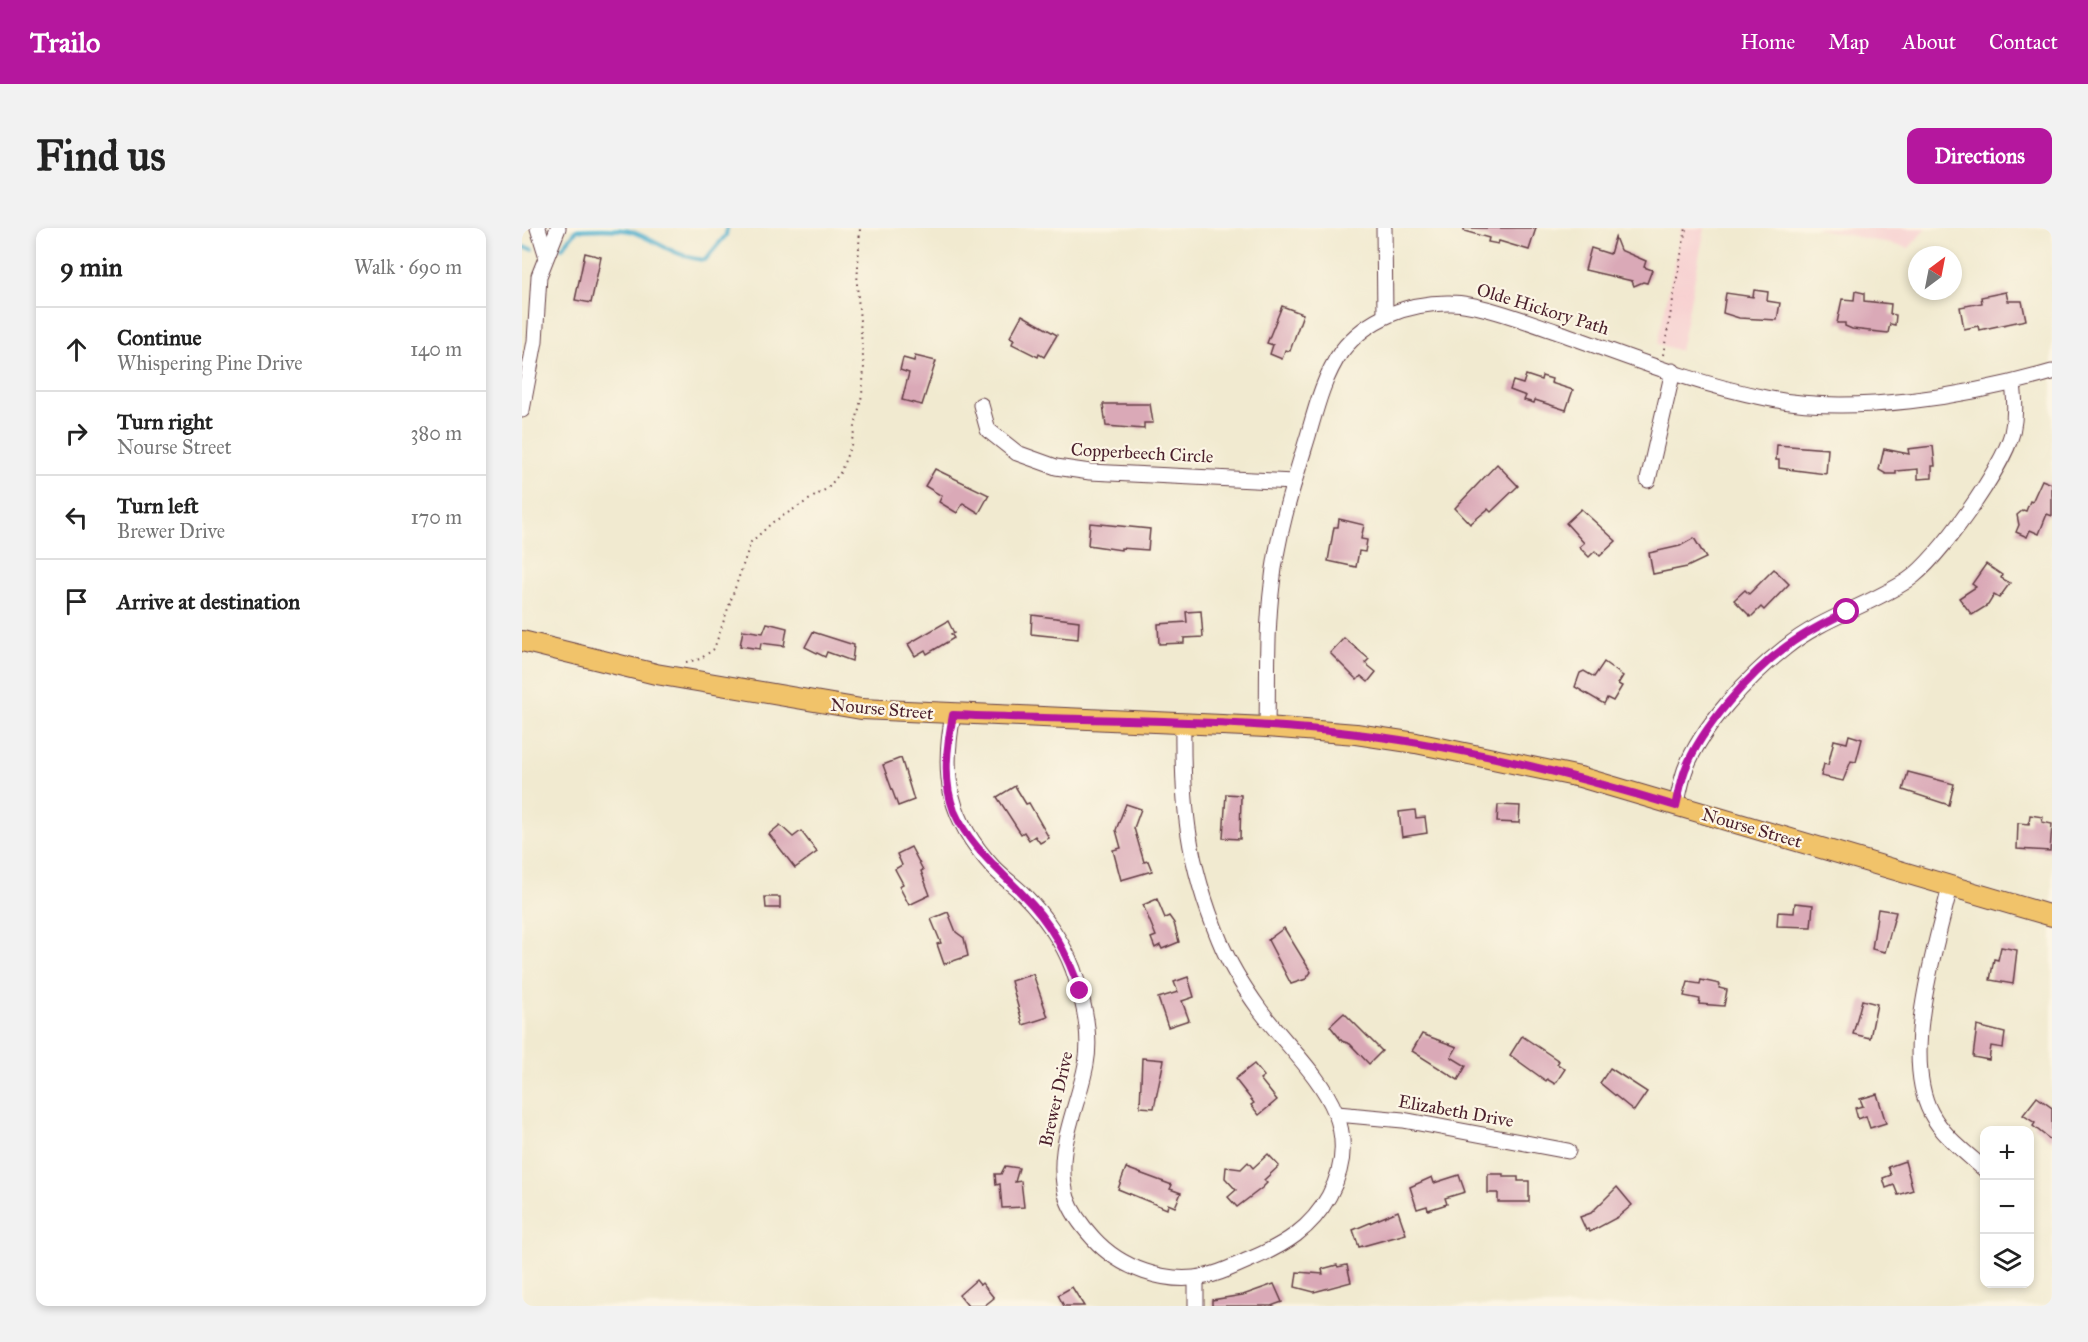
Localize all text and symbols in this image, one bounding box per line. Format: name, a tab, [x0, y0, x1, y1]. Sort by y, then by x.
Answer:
text: Trailo	[30, 25, 100, 60]
text: Home	[1740, 29, 1795, 55]
text: Map	[1828, 29, 1869, 55]
text: About	[1902, 29, 1956, 55]
text: Contact	[1989, 29, 2058, 55]
button: Directions	[1907, 128, 2052, 184]
text: Find us	[36, 130, 166, 182]
north arrow	[1908, 246, 1962, 300]
text: 9 min	[60, 251, 123, 283]
text: Walk · 690 m	[354, 255, 462, 279]
street label: Olde Hickory Path	[1474, 278, 1612, 340]
text: Continue	[117, 324, 202, 351]
icon: ahead	[60, 333, 93, 366]
text: 140 m	[410, 337, 462, 361]
text: Whispering Pine Drive	[117, 351, 302, 375]
text: Turn right	[117, 408, 213, 435]
icon: right	[60, 417, 93, 450]
text: 380 m	[411, 421, 462, 445]
text: Nourse Street	[117, 435, 232, 459]
street label: Copperbeech Circle	[1070, 438, 1214, 468]
text: Turn left	[117, 492, 199, 519]
icon: left	[60, 501, 93, 534]
text: 170 m	[411, 505, 462, 529]
text: Brewer Drive	[117, 519, 225, 543]
icon: arrive	[60, 585, 93, 618]
text: Arrive at destination	[117, 588, 300, 615]
route start	[1833, 598, 1859, 624]
street label: Nourse Street	[830, 694, 935, 725]
street label: Nourse Street	[1699, 803, 1805, 853]
route end	[1066, 977, 1092, 1003]
street label: Brewer Drive	[1034, 1049, 1078, 1149]
street label: Elizabeth Drive	[1397, 1090, 1515, 1132]
map controls	[1980, 1126, 2034, 1288]
button: +	[1980, 1126, 2034, 1180]
button: −	[1980, 1180, 2034, 1234]
button: layers	[1980, 1234, 2034, 1288]

